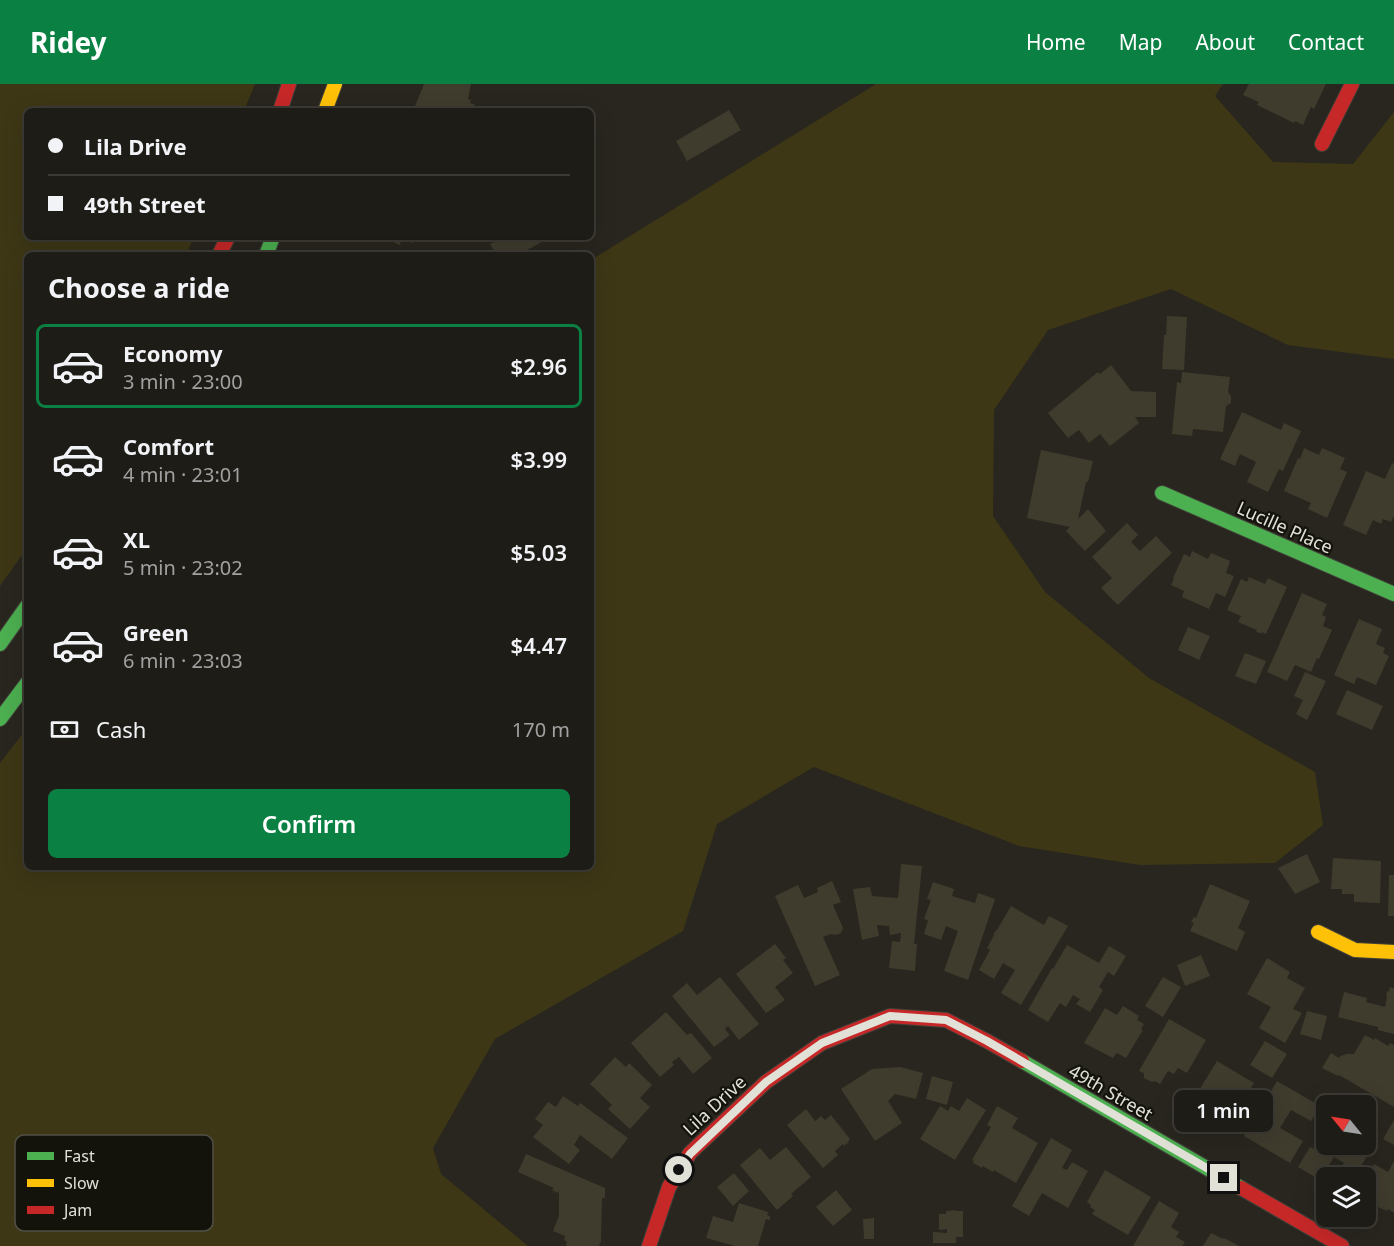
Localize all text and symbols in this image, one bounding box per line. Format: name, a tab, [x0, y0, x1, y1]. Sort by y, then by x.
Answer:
text: Ridey	[30, 23, 107, 61]
text: Home	[1026, 28, 1086, 56]
text: Map	[1119, 28, 1162, 56]
text: About	[1195, 28, 1255, 56]
text: Contact	[1288, 28, 1364, 56]
text: Lila Drive	[84, 131, 187, 161]
text: 49th Street	[84, 189, 206, 219]
text: Choose a ride	[48, 269, 230, 306]
text: Economy	[123, 338, 222, 368]
icon: car	[51, 339, 105, 393]
text: $2.96	[511, 351, 567, 381]
text: 3 min · 23:00	[123, 368, 243, 395]
text: Comfort	[123, 431, 214, 461]
icon: car	[51, 432, 105, 486]
text: $3.99	[511, 444, 567, 474]
text: 4 min · 23:01	[123, 461, 243, 488]
street label: Lucille Place	[1233, 495, 1337, 559]
text: XL	[123, 524, 150, 554]
icon: car	[51, 525, 105, 579]
text: $5.03	[511, 537, 567, 567]
text: 5 min · 23:02	[123, 554, 243, 581]
text: Green	[123, 617, 189, 647]
icon: car	[51, 618, 105, 672]
text: $4.47	[511, 630, 567, 660]
text: 6 min · 23:03	[123, 647, 243, 674]
icon: cash	[48, 713, 81, 746]
text: Cash	[96, 714, 146, 744]
text: 170 m	[512, 716, 570, 743]
button: Confirm	[48, 789, 570, 858]
street label: 49th Street	[1065, 1058, 1158, 1126]
street label: Lila Drive	[677, 1070, 751, 1140]
callout: 1 min	[1174, 1091, 1274, 1133]
north arrow	[1316, 1095, 1376, 1155]
map controls	[1316, 1095, 1376, 1227]
text: 1 min	[1196, 1097, 1251, 1124]
legend	[15, 1135, 213, 1231]
text: Fast	[64, 1145, 95, 1167]
route start	[665, 1156, 692, 1183]
route end	[1210, 1164, 1237, 1191]
button: layers	[1316, 1167, 1376, 1227]
text: Slow	[64, 1172, 99, 1194]
text: Jam	[62, 1199, 92, 1221]

